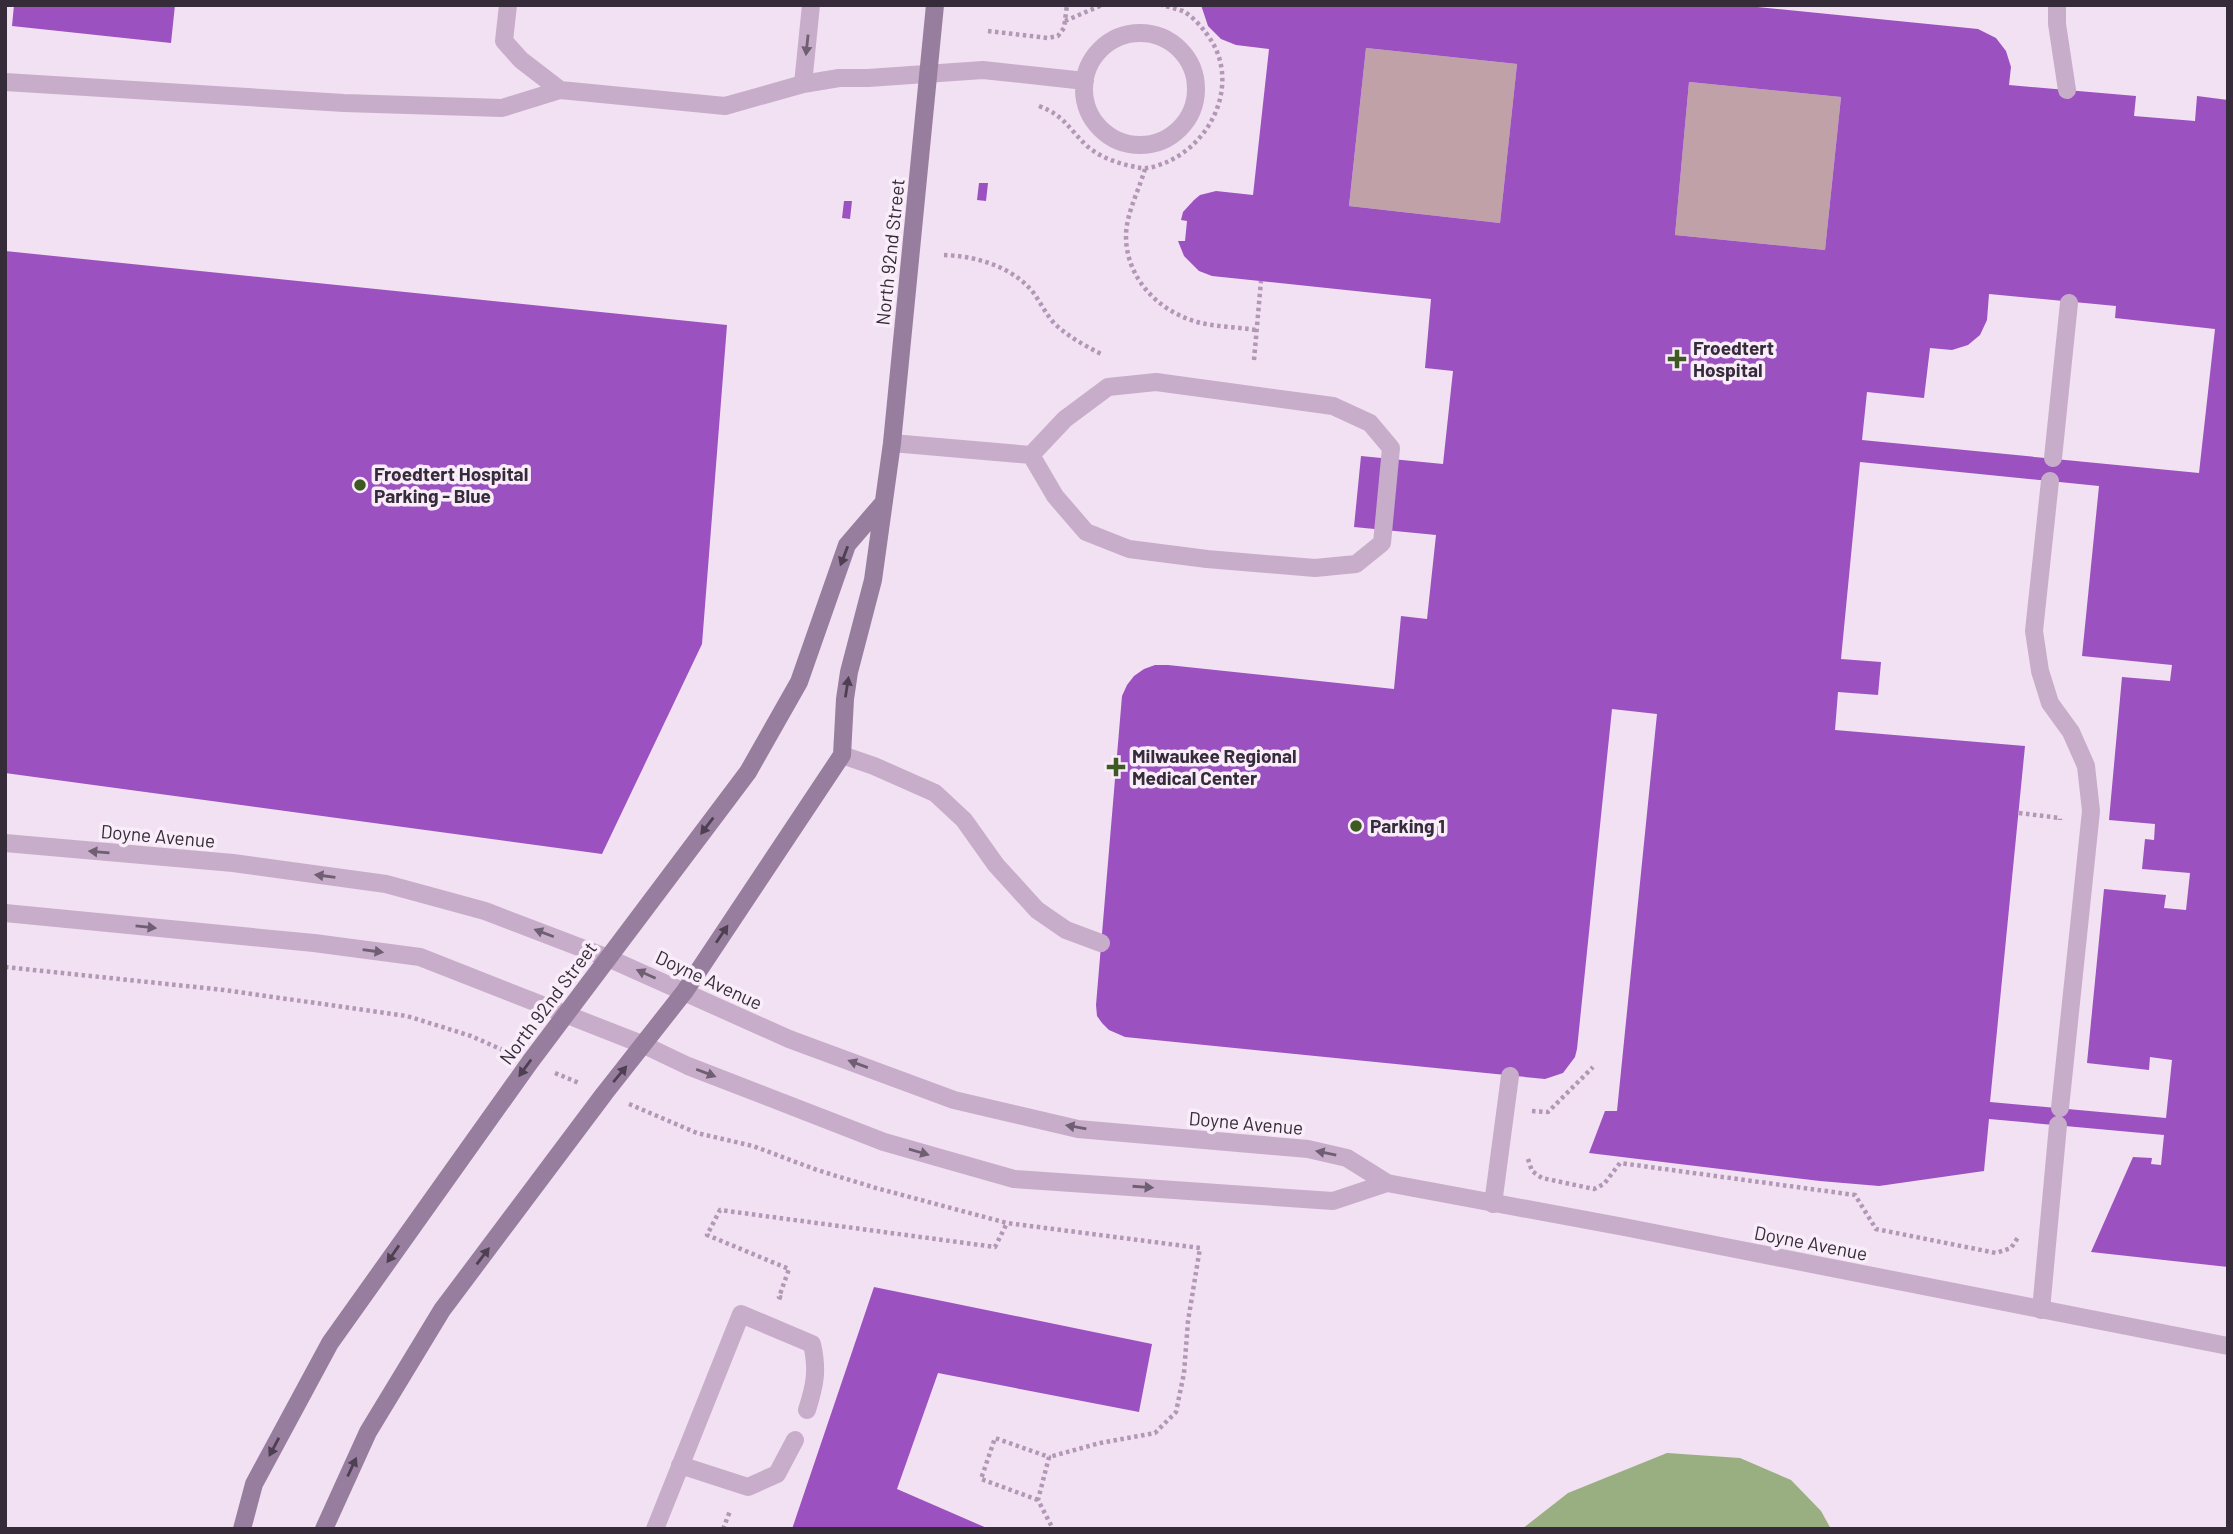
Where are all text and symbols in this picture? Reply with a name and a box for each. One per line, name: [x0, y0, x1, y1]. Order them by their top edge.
one-way arrow: [801, 34, 812, 56]
street label: North 92nd Street: [870, 177, 909, 327]
place label: Froedtert Hospital: [1693, 336, 1774, 381]
marker: Froedtert Hospital: [1667, 349, 1687, 369]
place label: Froedtert Hospital Parking - Blue: [374, 462, 528, 507]
marker: Froedtert Hospital Parking - Blue: [352, 477, 368, 493]
one-way arrow: [838, 545, 849, 566]
one-way arrow: [842, 676, 853, 698]
place label: Milwaukee Regional Medical Center: [1132, 744, 1297, 789]
marker: Milwaukee Regional Medical Center: [1106, 757, 1126, 777]
place label: Parking 1: [1370, 814, 1445, 837]
one-way arrow: [700, 817, 714, 835]
marker: Parking 1: [1348, 818, 1364, 834]
street label: Doyne Avenue: [100, 819, 216, 852]
one-way arrow: [88, 846, 110, 857]
one-way arrow: [314, 870, 336, 881]
one-way arrow: [136, 921, 158, 932]
one-way arrow: [716, 924, 729, 944]
one-way arrow: [534, 928, 555, 939]
street label: North 92nd Street: [494, 937, 601, 1069]
one-way arrow: [362, 945, 384, 956]
street label: Doyne Avenue: [652, 945, 766, 1014]
one-way arrow: [636, 968, 657, 979]
one-way arrow: [517, 1059, 532, 1077]
one-way arrow: [847, 1059, 868, 1070]
one-way arrow: [612, 1065, 628, 1083]
one-way arrow: [696, 1068, 717, 1079]
street label: Doyne Avenue: [1188, 1106, 1304, 1139]
one-way arrow: [1065, 1122, 1087, 1133]
one-way arrow: [909, 1147, 930, 1157]
one-way arrow: [1315, 1147, 1337, 1158]
one-way arrow: [1132, 1182, 1154, 1193]
street label: Doyne Avenue: [1753, 1220, 1870, 1265]
one-way arrow: [386, 1245, 400, 1263]
one-way arrow: [476, 1246, 490, 1265]
one-way arrow: [268, 1438, 280, 1457]
one-way arrow: [346, 1457, 358, 1477]

